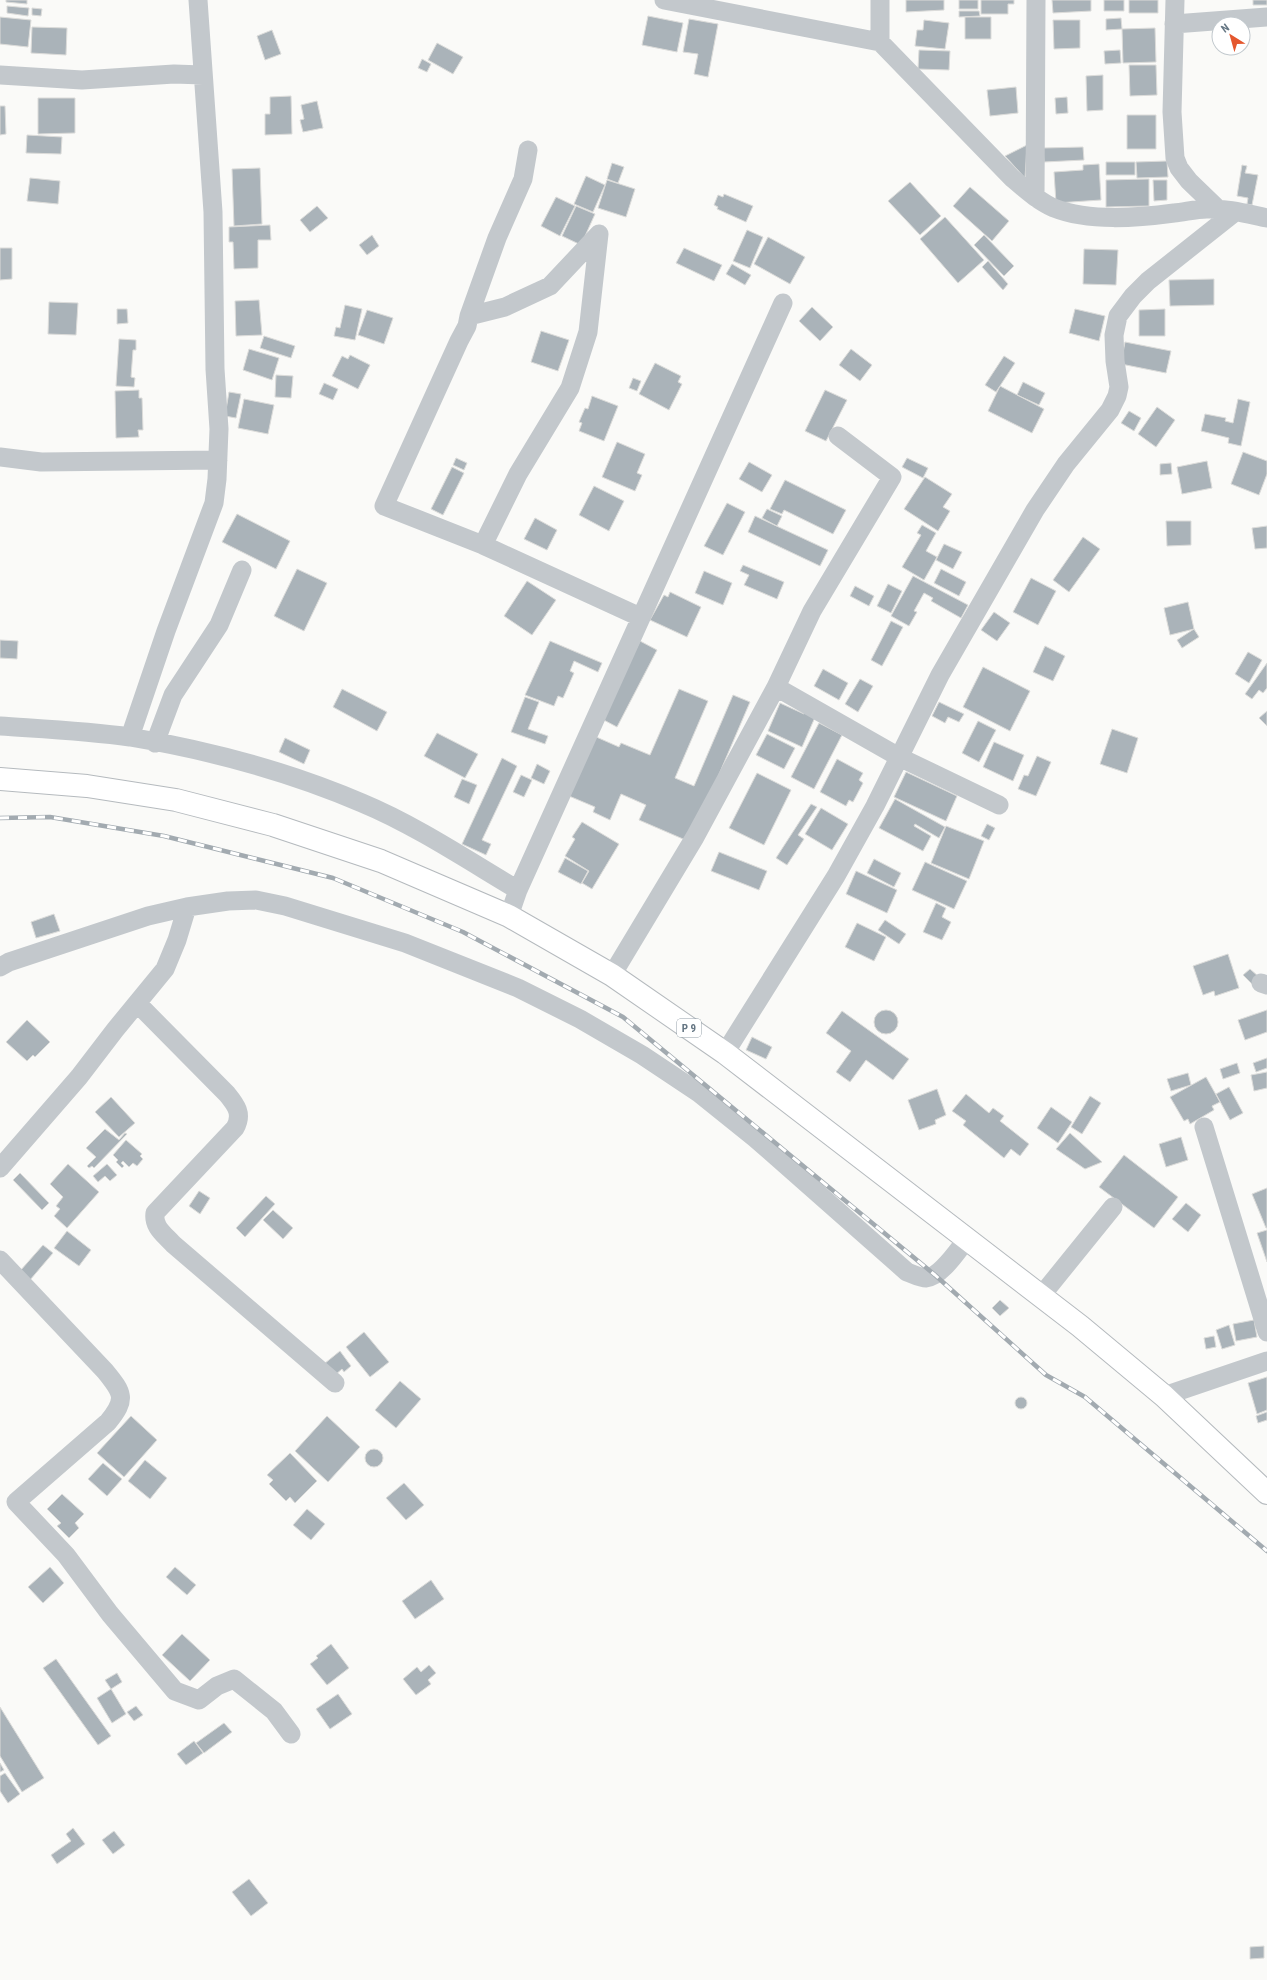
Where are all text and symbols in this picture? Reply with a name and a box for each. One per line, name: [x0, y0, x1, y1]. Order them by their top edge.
north arrow: [1211, 16, 1251, 56]
text: N: [1219, 21, 1232, 36]
road number: P 9: [677, 1019, 701, 1037]

